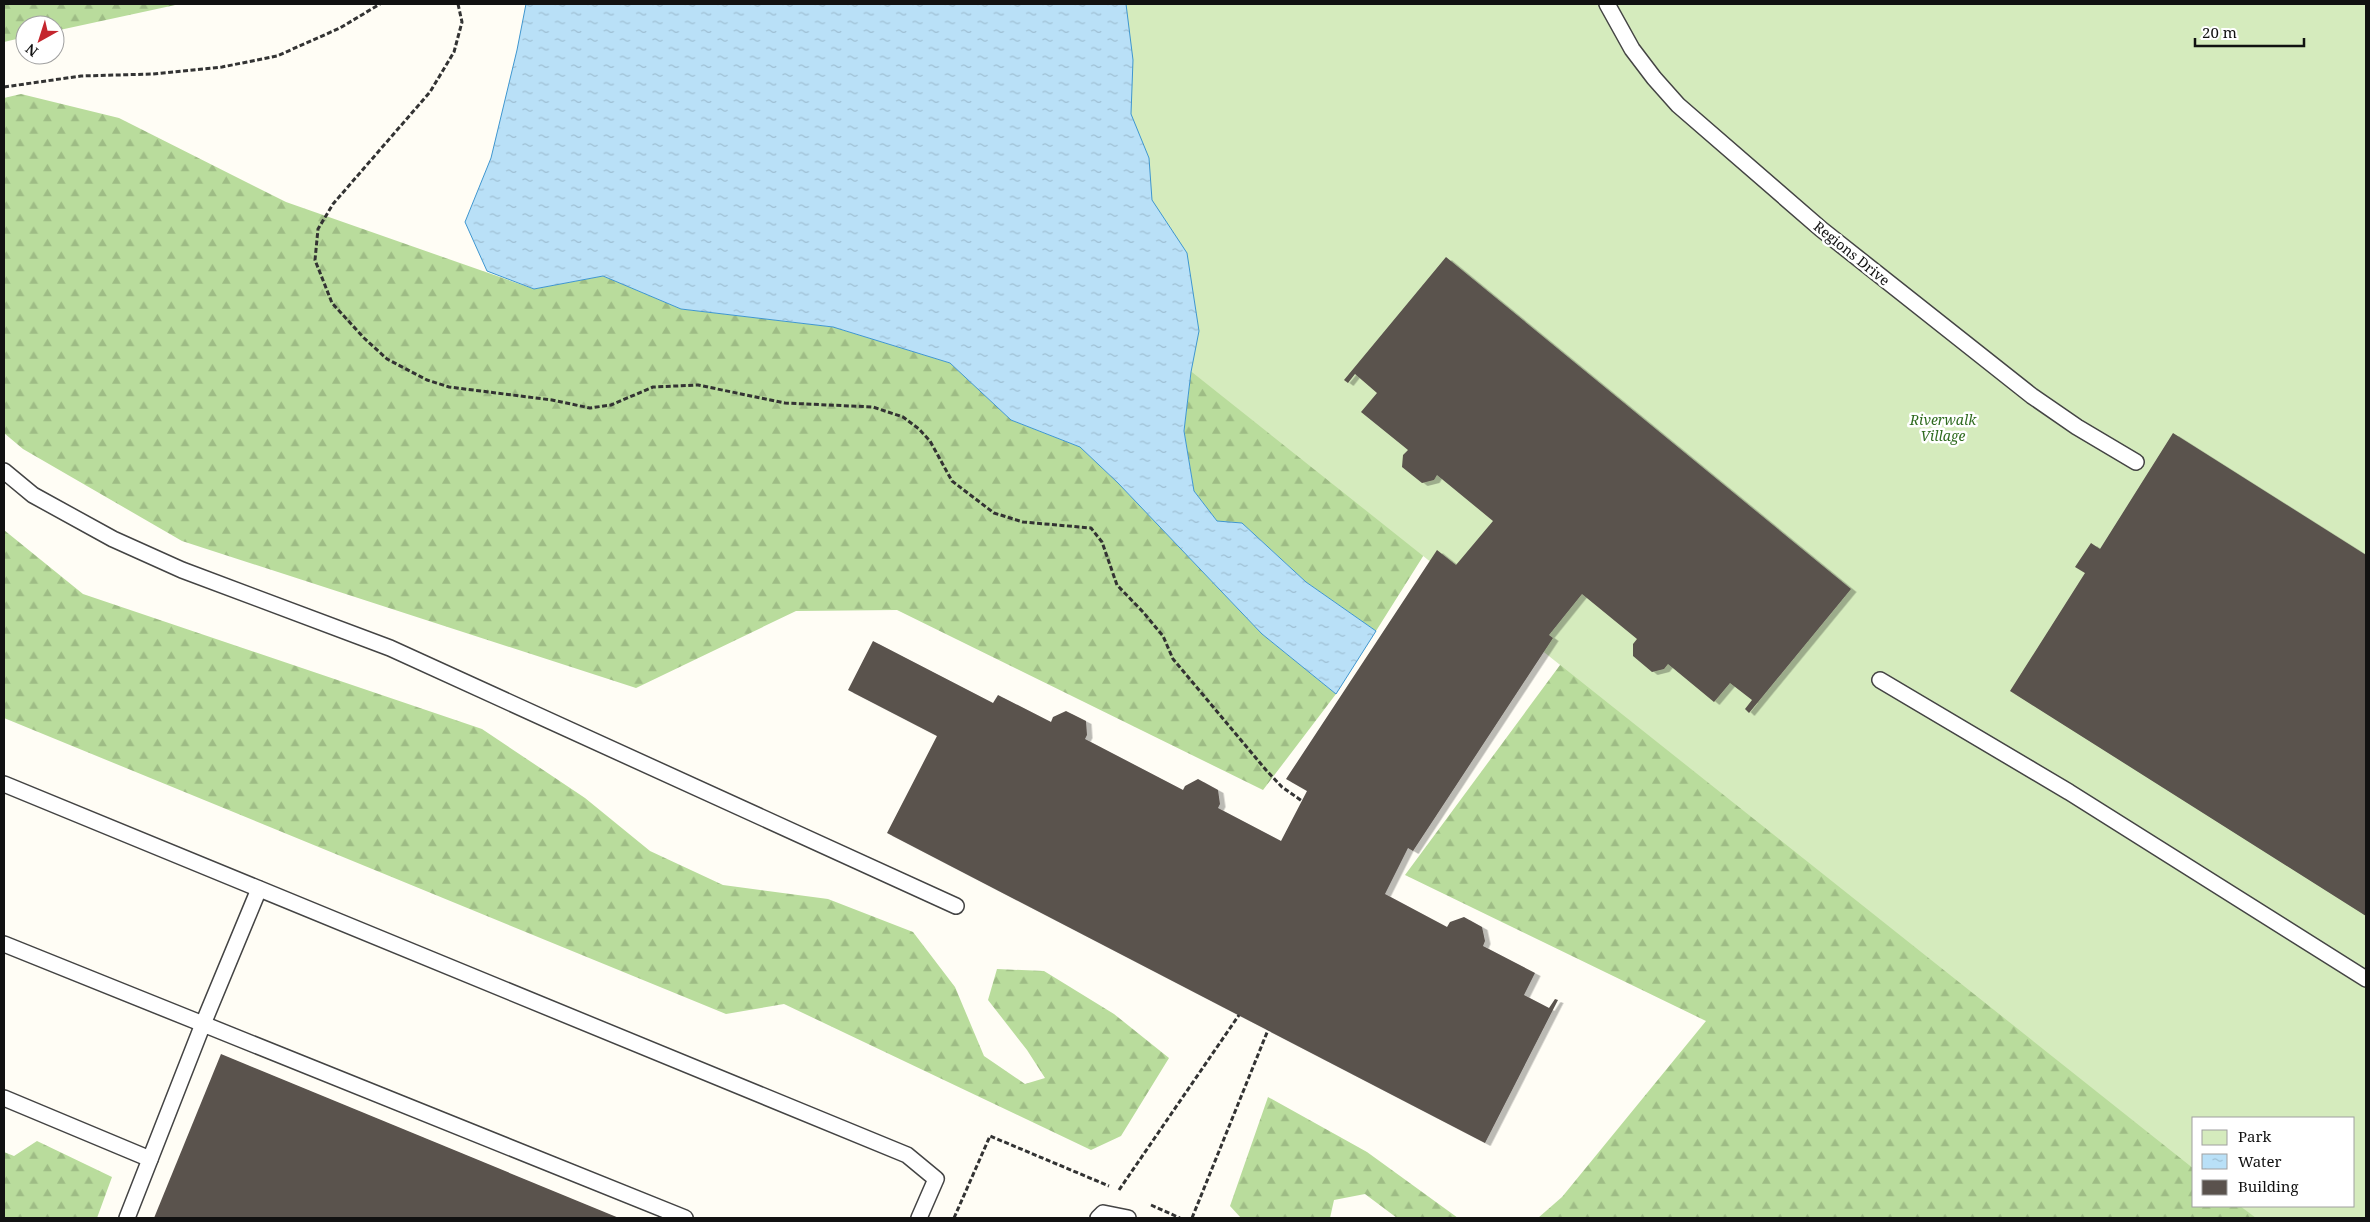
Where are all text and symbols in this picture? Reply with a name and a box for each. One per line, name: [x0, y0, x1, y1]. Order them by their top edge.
north arrow: [15, 15, 65, 65]
scale bar: [2195, 15, 2304, 47]
text: 20 m: [2202, 22, 2237, 42]
text: N: [21, 40, 42, 61]
street label: Regions Drive: [1810, 216, 1894, 290]
park label: Riverwalk Village: [1909, 410, 1977, 445]
legend: [2192, 1117, 2355, 1207]
text: Park: [2238, 1126, 2272, 1146]
text: Water: [2238, 1151, 2281, 1171]
text: Building: [2238, 1176, 2299, 1196]

